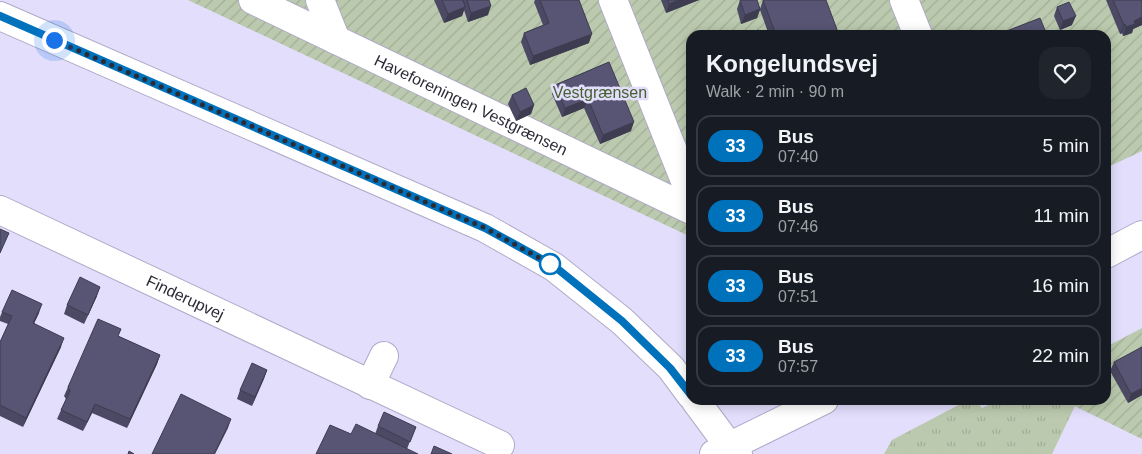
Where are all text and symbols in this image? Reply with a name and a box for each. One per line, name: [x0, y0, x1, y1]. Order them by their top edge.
your location: [42, 28, 67, 53]
button: heart: [1039, 47, 1091, 99]
text: Kongelundsvej: [706, 50, 878, 77]
street label: Haveforeningen Vestgrænsen: [372, 52, 570, 159]
text: Walk · 2 min · 90 m: [706, 83, 844, 100]
park label: Vestgrænsen: [553, 84, 647, 101]
text: Bus: [778, 126, 814, 147]
text: 5 min: [1043, 135, 1089, 156]
text: 33: [725, 136, 746, 156]
text: 07:40: [778, 148, 818, 165]
text: Bus: [778, 196, 814, 217]
text: 11 min: [1033, 205, 1089, 226]
text: 33: [725, 206, 746, 226]
text: 07:46: [778, 218, 818, 235]
unlabelled marker: [539, 253, 561, 275]
text: Bus: [778, 266, 814, 287]
street label: Finderupvej: [144, 272, 227, 323]
text: 16 min: [1032, 275, 1089, 296]
text: 33: [725, 276, 746, 296]
text: 07:51: [778, 288, 818, 305]
text: Bus: [778, 336, 814, 357]
text: 22 min: [1032, 345, 1089, 366]
text: 33: [725, 346, 746, 366]
text: 07:57: [778, 358, 818, 375]

